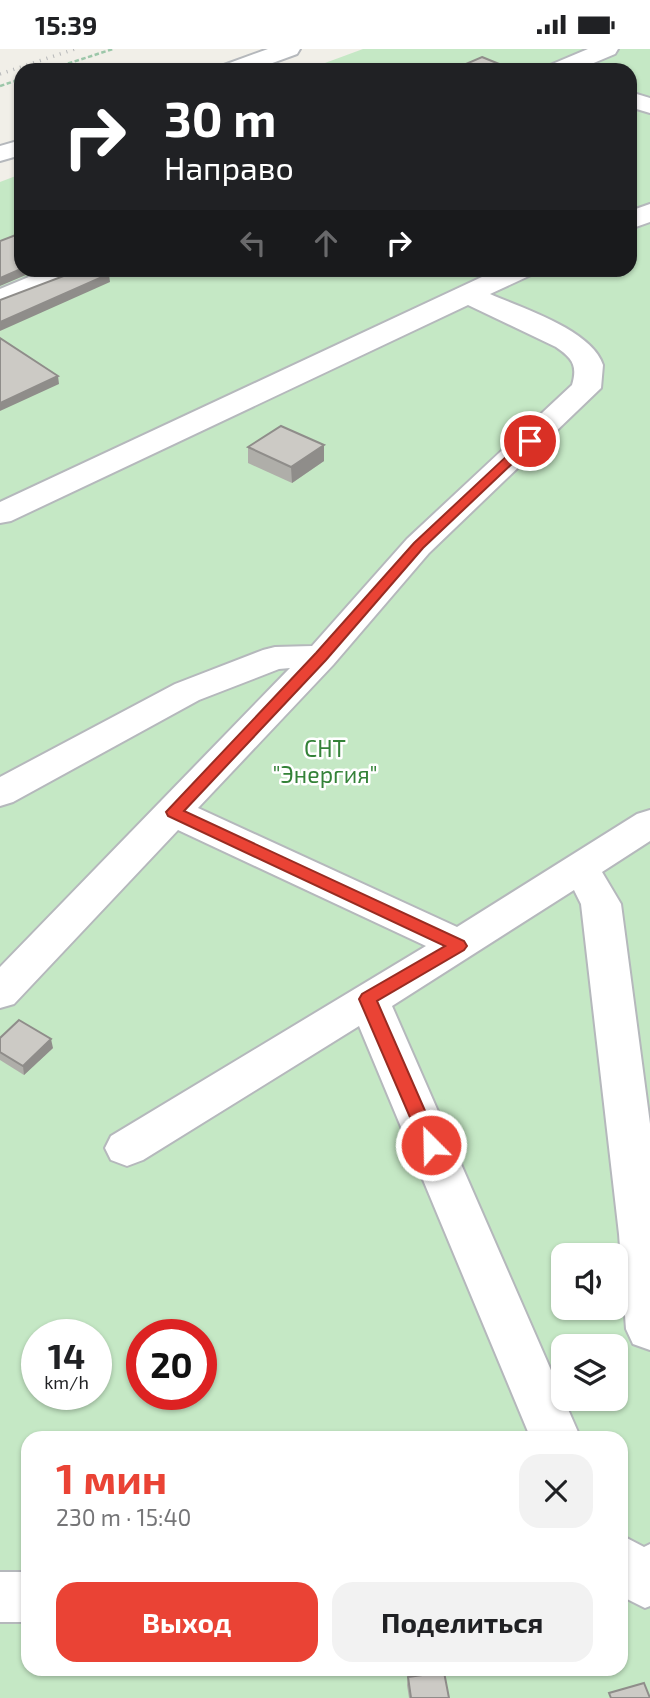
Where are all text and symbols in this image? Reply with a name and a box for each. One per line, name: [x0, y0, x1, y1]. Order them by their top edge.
text: 15:39: [35, 9, 97, 40]
text: 30 m: [164, 88, 276, 147]
icon: right: [49, 91, 140, 182]
text: Направо: [164, 148, 294, 186]
icon: left: [234, 224, 272, 262]
icon: ahead: [307, 224, 345, 262]
icon: right: [380, 224, 418, 262]
pin: [500, 411, 560, 471]
icon: arrive: [511, 422, 549, 460]
park label: СНТ "Энергия": [272, 734, 378, 788]
position arrow: [394, 1108, 468, 1182]
map controls: [551, 1243, 628, 1411]
button: sound: [551, 1243, 628, 1320]
speed limit sign: 20: [126, 1319, 217, 1410]
text: 14: [48, 1334, 85, 1376]
button: layers: [551, 1334, 628, 1411]
text: km/h: [44, 1371, 89, 1393]
text: 1 мин: [56, 1452, 167, 1502]
button: close: [519, 1454, 593, 1528]
text: 230 m · 15:40: [56, 1503, 191, 1531]
button: Выход: [56, 1582, 318, 1662]
button: Поделиться: [332, 1582, 593, 1662]

